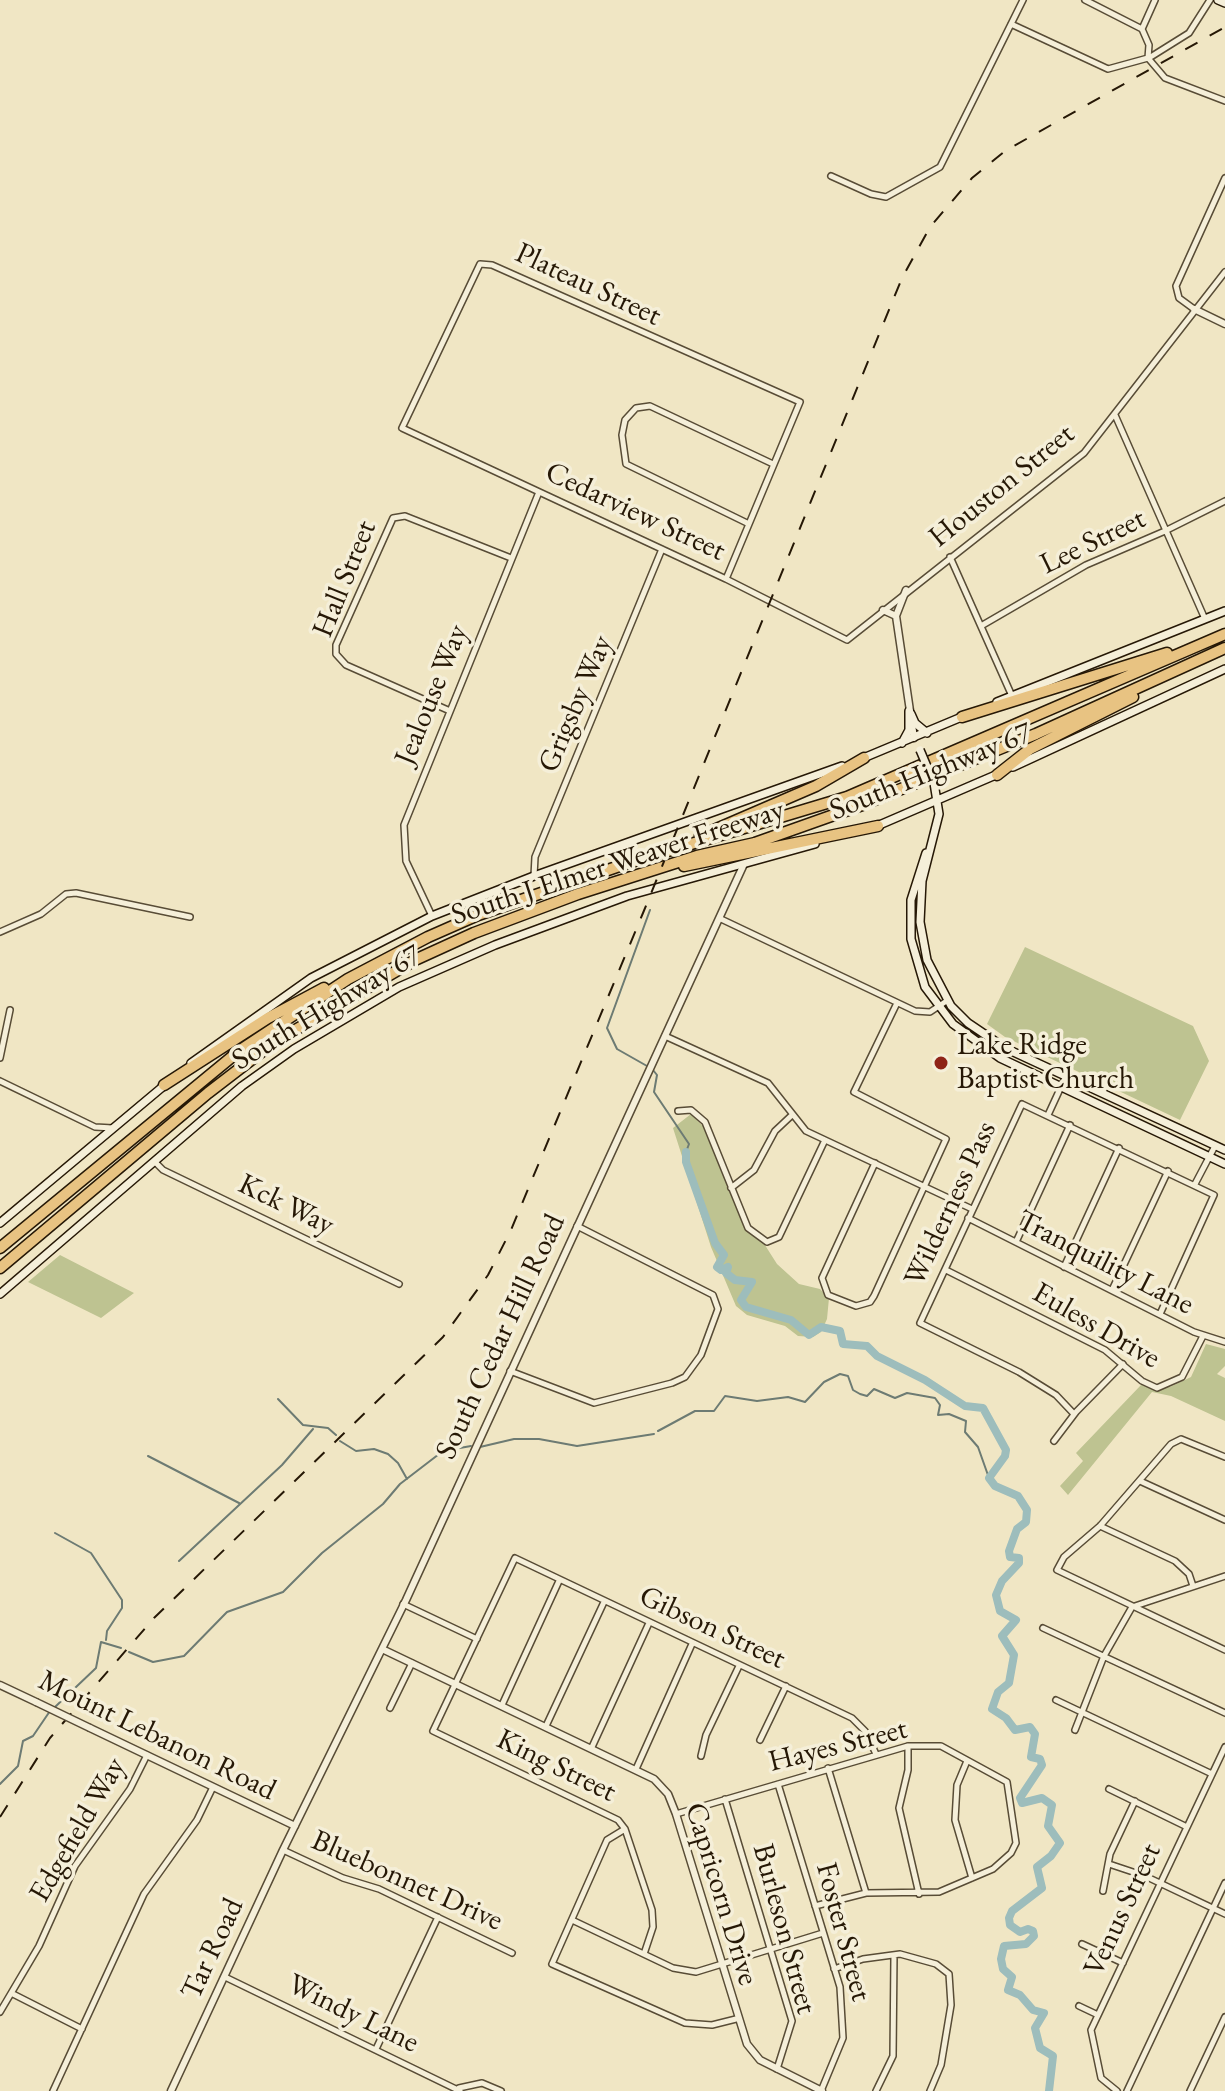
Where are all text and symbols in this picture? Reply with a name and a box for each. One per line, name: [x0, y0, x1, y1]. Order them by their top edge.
street label: Plateau Street: [509, 236, 667, 334]
street label: Houston Street: [922, 416, 1082, 556]
street label: Cedarview Street: [539, 455, 731, 569]
street label: Lee Street: [1035, 501, 1151, 583]
street label: Hall Street: [305, 515, 385, 643]
street label: Jealouse Way: [388, 619, 476, 771]
street label: Grigsby Way: [531, 630, 621, 778]
street label: South Highway 67: [825, 715, 1037, 829]
street label: South J Elmer Weaver Freeway: [447, 792, 789, 934]
street label: South Highway 67: [226, 937, 428, 1079]
place label: Lake Ridge Baptist Church: [957, 1028, 1134, 1098]
marker: Lake Ridge Baptist Church: [932, 1054, 950, 1072]
street label: Wilderness Pass: [897, 1116, 1005, 1292]
street label: Kck Way: [232, 1166, 340, 1244]
street label: Tranquility Lane: [1010, 1203, 1200, 1323]
street label: South Cedar Hill Road: [428, 1209, 574, 1465]
street label: Euless Drive: [1026, 1275, 1166, 1377]
street label: Gibson Street: [633, 1579, 791, 1677]
street label: Mount Lebanon Road: [32, 1663, 282, 1809]
street label: Hayes Street: [765, 1711, 911, 1781]
street label: King Street: [490, 1722, 622, 1810]
street label: Edgefield Way: [22, 1751, 134, 1909]
street label: Capricorn Drive: [676, 1799, 766, 1989]
street label: Bluebonnet Drive: [306, 1823, 508, 1939]
street label: Venus Street: [1077, 1838, 1169, 1982]
street label: Burleson Street: [744, 1840, 824, 2018]
street label: Foster Street: [807, 1859, 879, 2005]
street label: Tar Road: [174, 1893, 252, 2005]
street label: Windy Lane: [282, 1967, 424, 2061]

